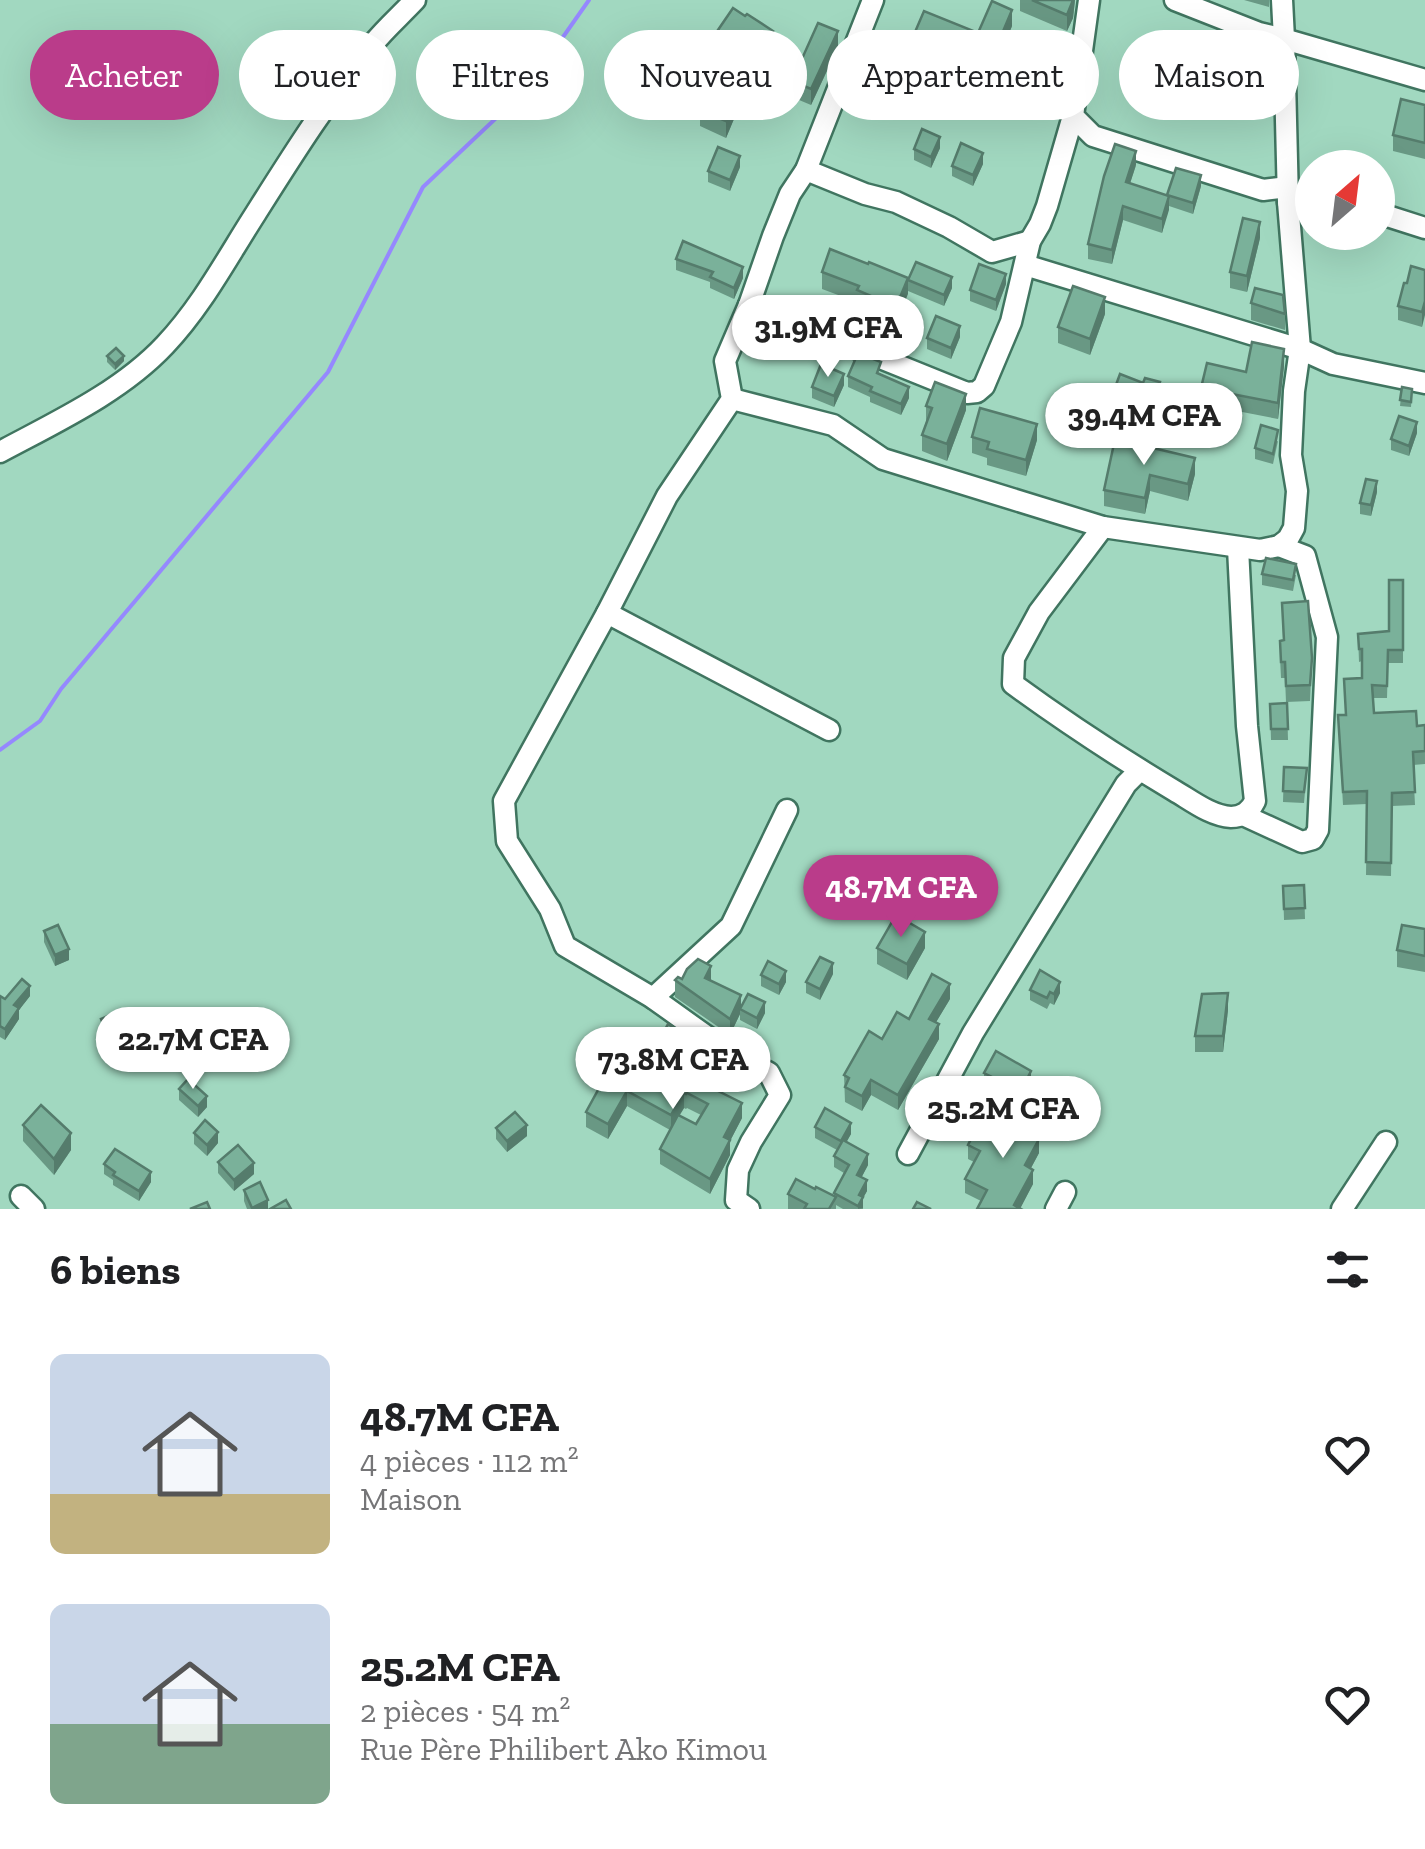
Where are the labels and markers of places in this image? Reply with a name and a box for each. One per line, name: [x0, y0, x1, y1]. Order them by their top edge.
pin: 31.9M CFA: [714, 295, 942, 380]
pin: 39.4M CFA: [1030, 383, 1258, 468]
pin: 48.7M CFA: [787, 855, 1015, 940]
pin: 22.7M CFA: [79, 1007, 307, 1092]
pin: 73.8M CFA: [559, 1027, 787, 1112]
pin: 25.2M CFA: [889, 1076, 1117, 1161]

